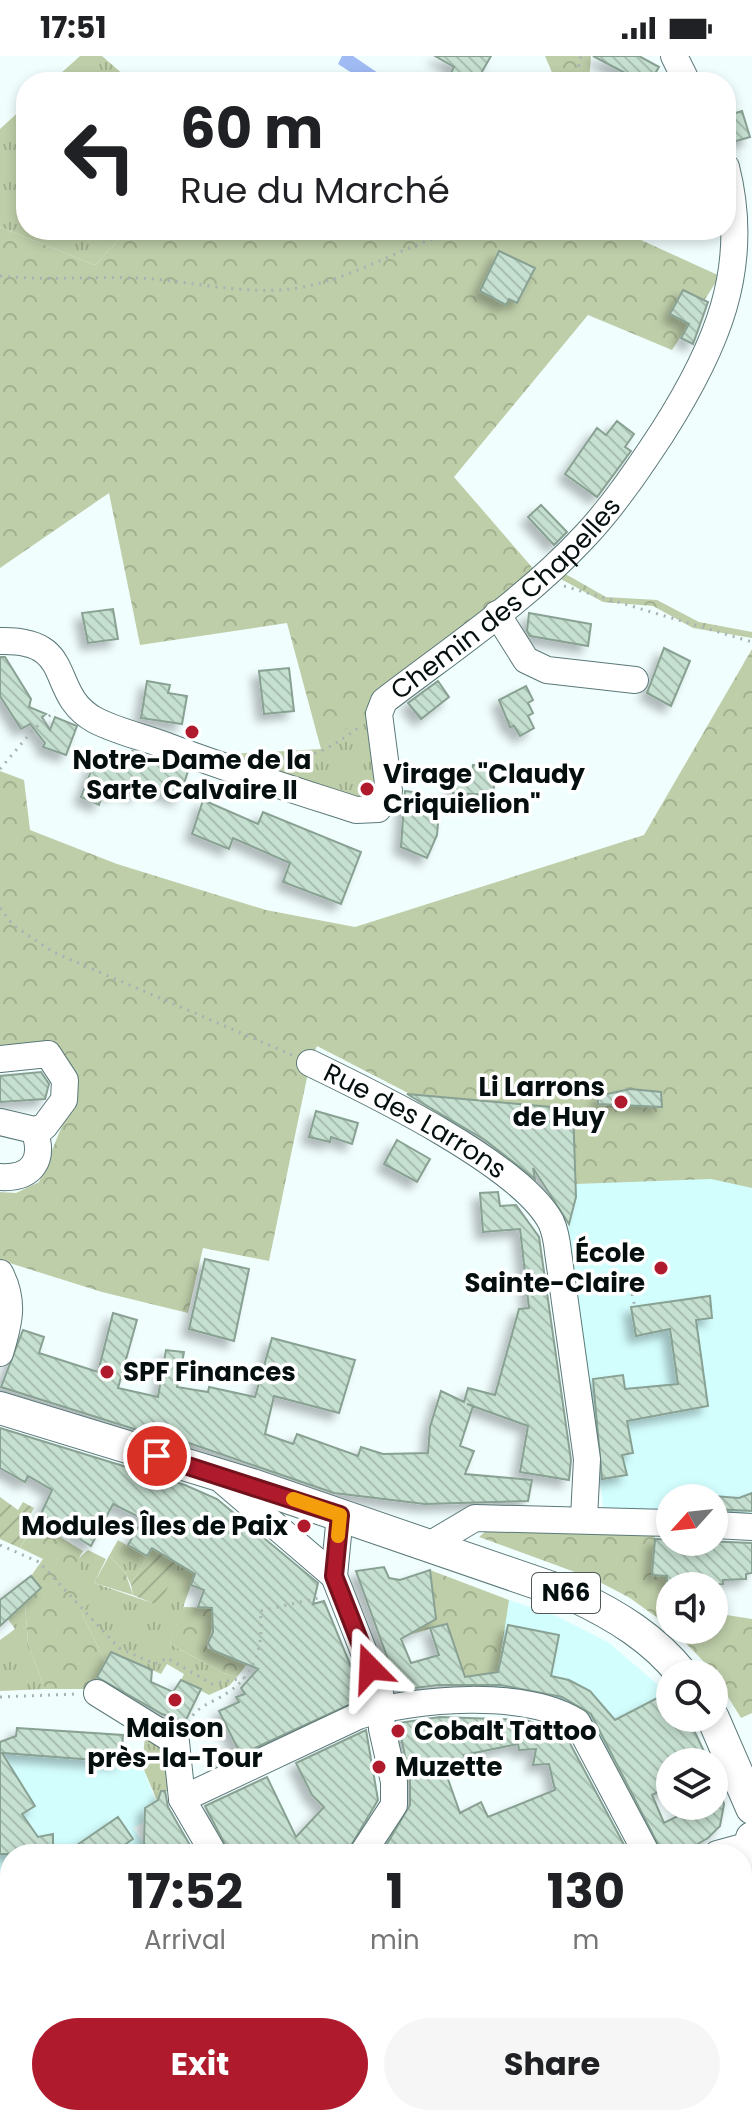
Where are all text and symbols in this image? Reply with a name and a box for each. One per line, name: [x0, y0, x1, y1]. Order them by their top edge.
text: 17:51: [40, 6, 107, 49]
text: 60 m: [180, 89, 323, 168]
icon: left: [48, 104, 152, 208]
text: Rue du Marché: [180, 165, 450, 216]
street label: Chemin des Chapelles: [383, 490, 629, 708]
marker: Notre-Dame de la Sarte Calvaire II: [183, 723, 201, 741]
place label: Notre-Dame de la Sarte Calvaire II: [72, 742, 312, 808]
place label: Virage "Claudy Criquielion": [383, 756, 586, 822]
marker: Virage "Claudy Criquielion": [358, 780, 376, 798]
street label: Rue des Larrons: [318, 1054, 514, 1187]
place label: Li Larrons de Huy: [479, 1069, 606, 1135]
marker: Li Larrons de Huy: [612, 1093, 630, 1111]
place label: École Sainte-Claire: [465, 1235, 645, 1301]
marker: École Sainte-Claire: [652, 1259, 670, 1277]
place label: SPF Finances: [123, 1354, 296, 1390]
marker: SPF Finances: [98, 1363, 116, 1381]
pin: [123, 1422, 191, 1490]
icon: arrive: [135, 1434, 179, 1478]
north arrow: [656, 1484, 728, 1556]
map controls: [656, 1484, 728, 1820]
place label: Modules Îles de Paix: [21, 1508, 289, 1544]
marker: Modules Îles de Paix: [295, 1517, 313, 1535]
button: sound: [656, 1572, 728, 1644]
road number: N66: [532, 1573, 600, 1613]
position arrow: [328, 1626, 412, 1710]
button: search: [656, 1660, 728, 1732]
marker: Maison près-la-Tour: [166, 1691, 184, 1709]
place label: Maison près-la-Tour: [87, 1710, 263, 1776]
place label: Cobalt Tattoo: [414, 1713, 597, 1749]
marker: Cobalt Tattoo: [389, 1722, 407, 1740]
button: layers: [656, 1748, 728, 1820]
place label: Muzette: [395, 1749, 502, 1785]
marker: Muzette: [370, 1758, 388, 1776]
text: 17:52: [127, 1858, 243, 1925]
text: 1: [386, 1858, 404, 1925]
text: 130: [547, 1858, 625, 1925]
text: Arrival: [144, 1922, 226, 1958]
text: min: [370, 1922, 420, 1958]
text: m: [572, 1922, 599, 1958]
button: Exit: [32, 2018, 368, 2110]
button: Share: [384, 2018, 720, 2110]

